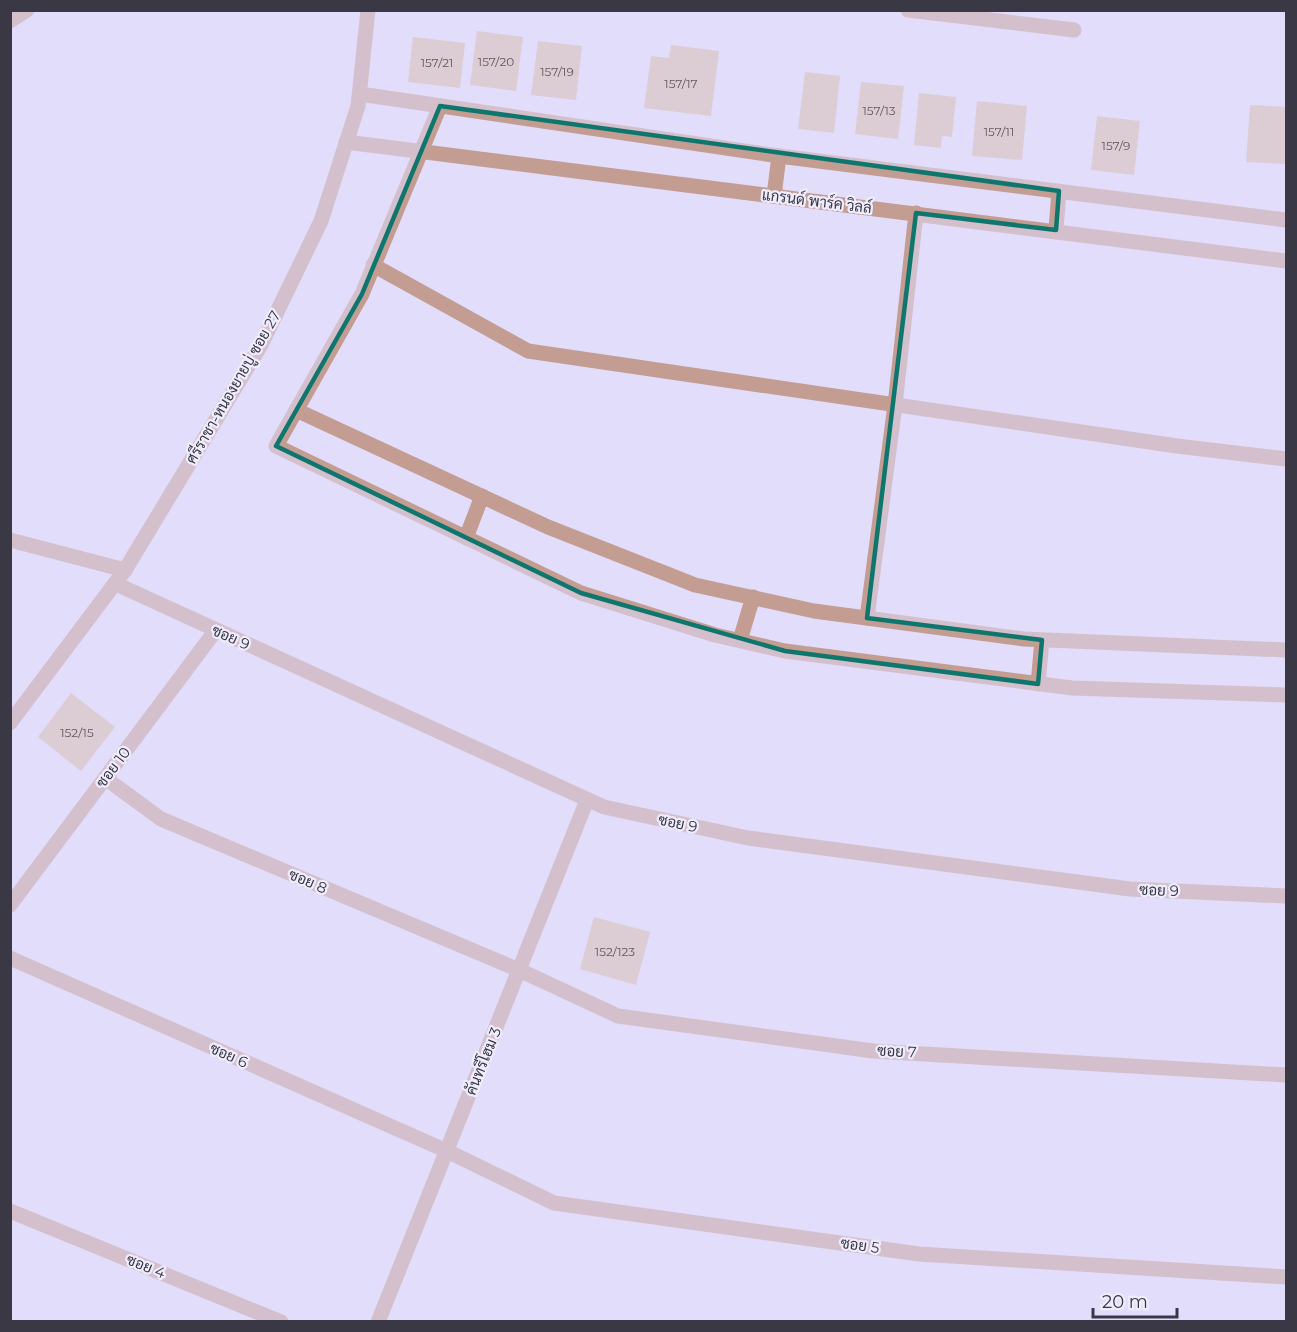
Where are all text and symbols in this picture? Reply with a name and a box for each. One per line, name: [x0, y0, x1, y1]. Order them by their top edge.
house number: 157/20: [478, 54, 514, 69]
house number: 157/21: [421, 55, 453, 70]
house number: 157/19: [540, 64, 574, 79]
house number: 157/17: [664, 76, 698, 91]
house number: 157/13: [863, 103, 896, 118]
house number: 157/11: [984, 124, 1014, 139]
house number: 157/9: [1102, 138, 1130, 153]
street label: แกรนด์ พาร์ค วิลล์: [761, 185, 873, 217]
street label: ศรีราชา-หนองยายบู่ ซอย 27: [181, 307, 286, 467]
street label: ซอย 9: [209, 620, 253, 654]
house number: 152/15: [60, 725, 94, 740]
street label: ซอย 10: [92, 743, 134, 791]
street label: ซอย 9: [657, 810, 699, 836]
street label: ซอย 8: [286, 864, 330, 898]
street label: ซอย 9: [1139, 880, 1179, 900]
house number: 152/123: [595, 944, 635, 959]
street label: คันทรีโฮม 3: [461, 1024, 505, 1098]
street label: ซอย 6: [207, 1038, 251, 1072]
street label: ซอย 7: [877, 1040, 917, 1062]
street label: ซอย 5: [839, 1233, 881, 1257]
street label: ซอย 4: [124, 1250, 168, 1282]
scale bar: [1093, 1281, 1177, 1319]
text: 20 m: [1102, 1291, 1148, 1313]

